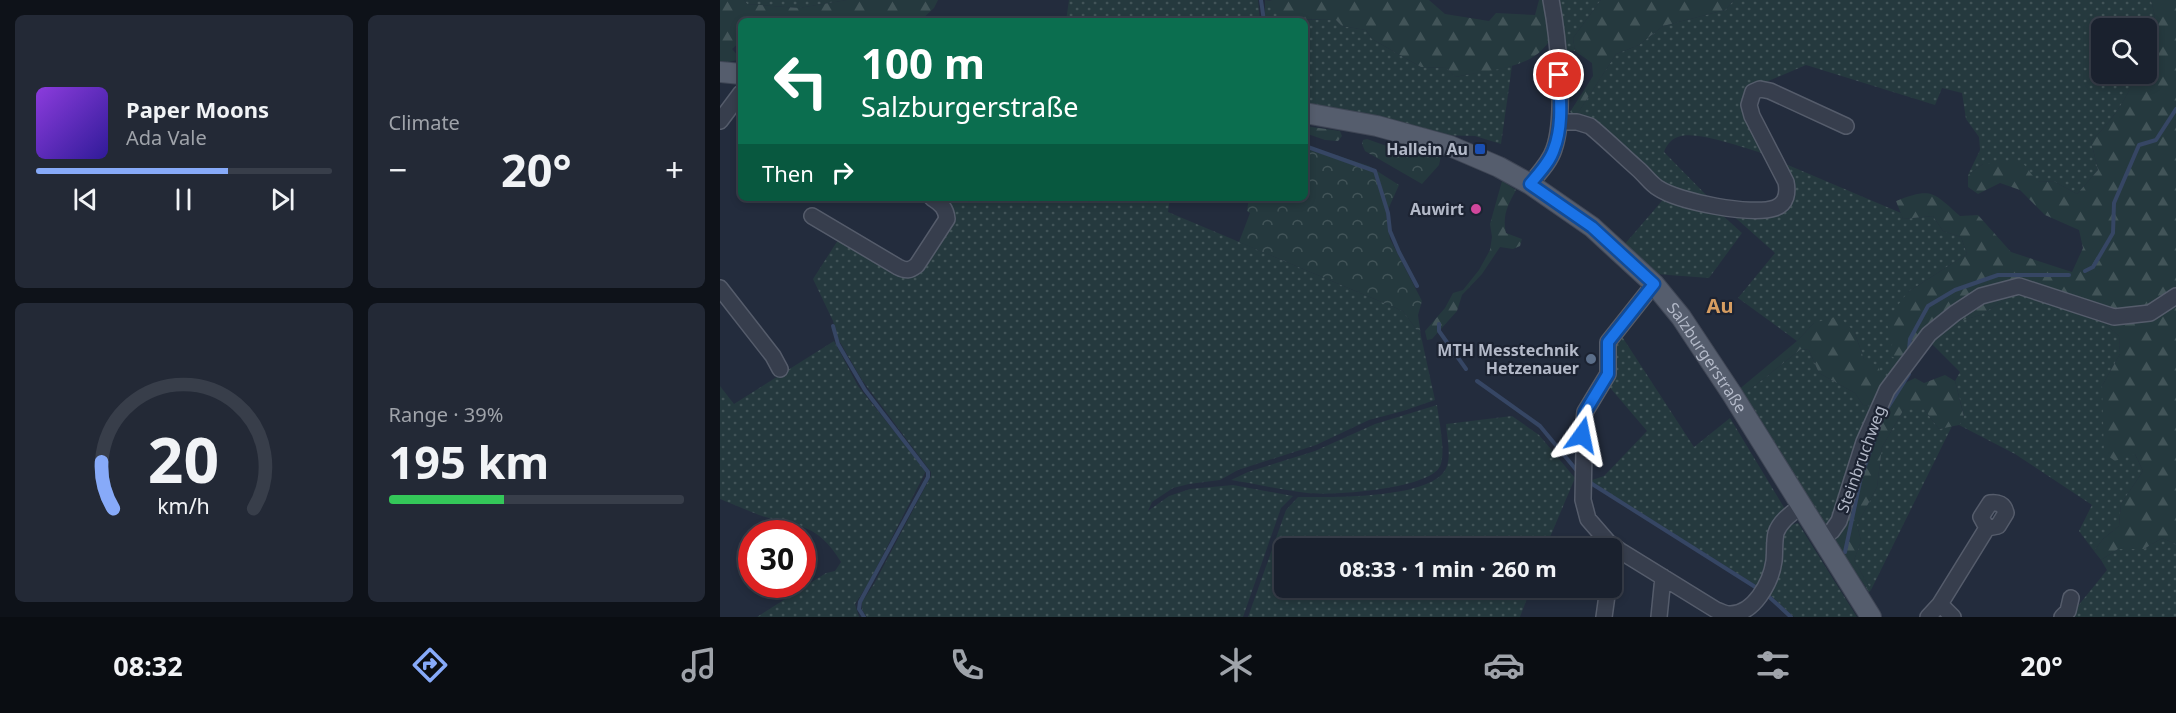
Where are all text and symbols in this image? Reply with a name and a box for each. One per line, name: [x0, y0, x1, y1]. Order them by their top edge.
map controls: [2091, 18, 2157, 84]
button: search: [2091, 18, 2157, 84]
text: 100 m: [861, 34, 985, 91]
icon: left: [762, 42, 840, 120]
pin: [1533, 49, 1584, 100]
icon: arrive: [1542, 58, 1575, 91]
text: Salzburgerstraße: [861, 88, 1079, 125]
text: Paper Moons: [126, 94, 269, 124]
text: Climate: [389, 109, 460, 136]
text: Ada Vale: [126, 124, 207, 151]
place label: Hallein Au: [1386, 138, 1468, 160]
text: 20°: [501, 139, 572, 200]
marker: Hallein Au: [1473, 142, 1487, 156]
text: −: [389, 147, 407, 192]
text: +: [665, 147, 684, 192]
icon: right: [826, 156, 859, 189]
text: Then: [762, 158, 814, 188]
icon: previous: [69, 183, 102, 216]
icon: pause: [167, 183, 200, 216]
icon: next: [266, 183, 299, 216]
place label: Auwirt: [1410, 198, 1464, 220]
marker: Auwirt: [1469, 202, 1483, 216]
district label: Au: [1707, 292, 1733, 319]
street label: Salzburgerstraße: [1662, 297, 1752, 417]
place label: MTH Messtechnik Hetzenauer: [1437, 339, 1579, 379]
marker: MTH Messtechnik Hetzenauer: [1584, 352, 1598, 366]
text: Range · 39%: [389, 401, 503, 428]
street label: Steinbruchweg: [1831, 402, 1891, 516]
position arrow: [1550, 403, 1614, 467]
text: 20: [148, 416, 219, 501]
text: 195 km: [389, 431, 549, 492]
text: km/h: [157, 492, 210, 521]
speed limit sign: 30: [738, 520, 816, 598]
text: 08:33 · 1 min · 260 m: [1339, 553, 1557, 583]
icon: directions: [409, 644, 451, 686]
icon: music: [678, 644, 720, 686]
icon: phone: [946, 644, 988, 686]
icon: climate: [1215, 644, 1257, 686]
icon: car: [1483, 644, 1525, 686]
icon: filters: [1752, 644, 1794, 686]
text: 08:32: [113, 647, 183, 684]
text: 20°: [2020, 647, 2063, 684]

